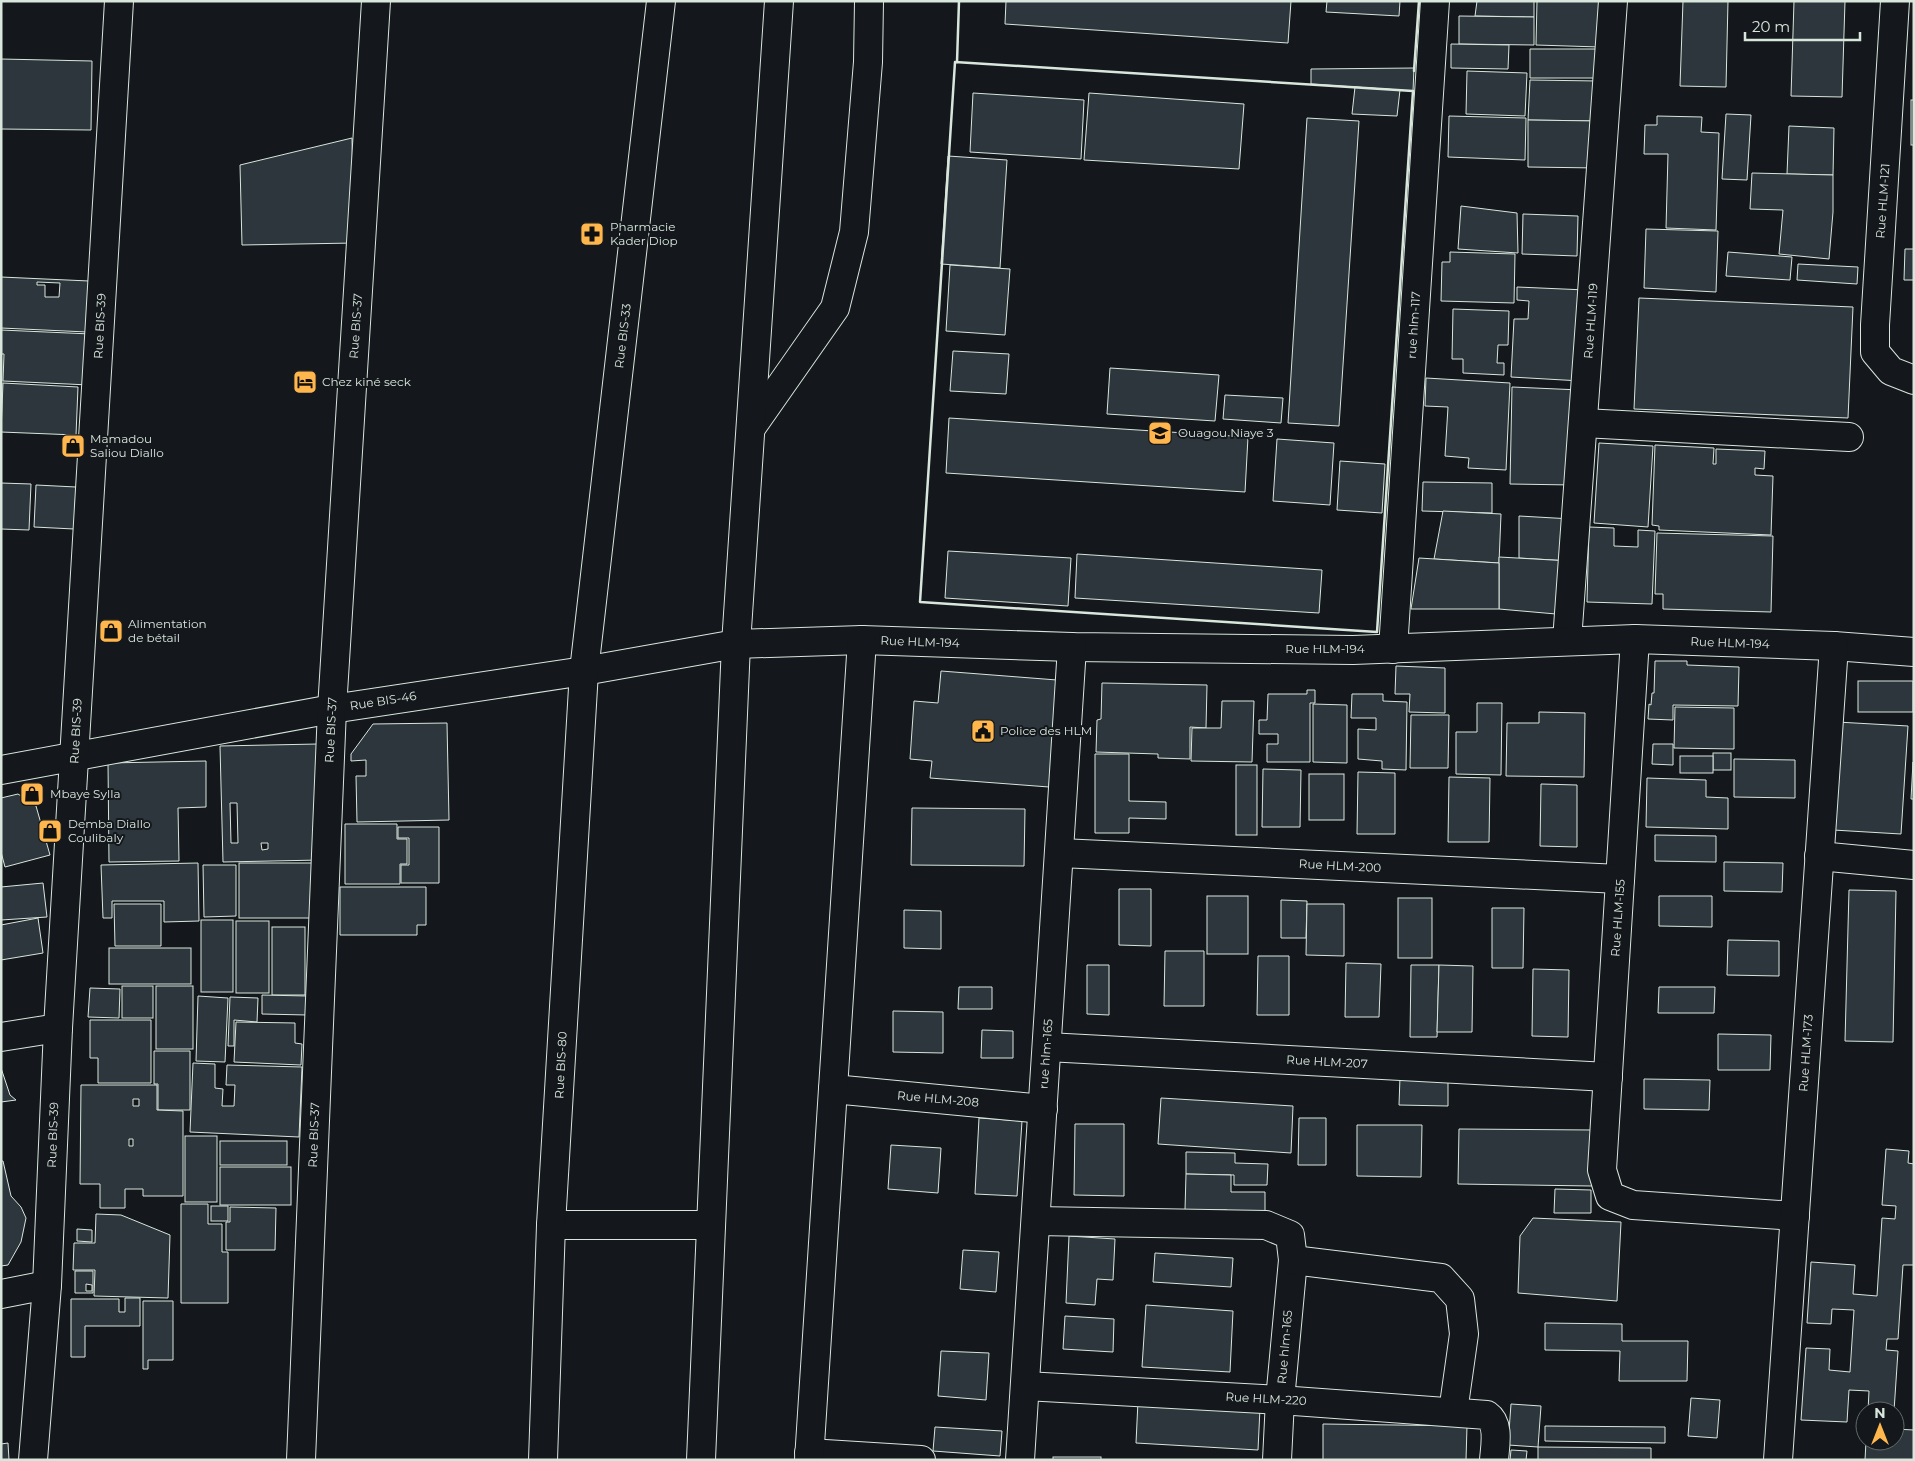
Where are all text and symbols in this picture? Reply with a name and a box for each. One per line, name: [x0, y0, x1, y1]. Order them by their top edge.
scale bar: [1745, 10, 1860, 42]
text: 20 m: [1752, 17, 1790, 36]
street label: Rue HLM-121: [1872, 163, 1893, 239]
place label: Pharmacie Kader Diop: [610, 219, 678, 248]
pharmacy icon: Pharmacie Kader Diop: [579, 221, 605, 247]
street label: Rue HLM-119: [1580, 283, 1601, 359]
street label: rue hlm-117: [1404, 291, 1423, 359]
street label: Rue BIS-39: [90, 293, 109, 359]
street label: Rue BIS-37: [346, 293, 365, 359]
street label: Rue BIS-33: [611, 302, 634, 369]
hotel icon: Chez kiné seck: [292, 369, 318, 395]
place label: Chez kiné seck: [322, 374, 412, 389]
school or university icon: Ouagou Niaye 3: [1147, 420, 1173, 446]
place label: Ouagou Niaye 3: [1178, 425, 1274, 440]
place label: Mamadou Saliou Diallo: [90, 431, 164, 460]
shop icon: Mamadou Saliou Diallo: [60, 433, 86, 459]
place label: Alimentation de bétail: [128, 616, 207, 645]
shop icon: Alimentation de bétail: [98, 618, 124, 644]
street label: Rue HLM-194: [880, 633, 960, 650]
street label: Rue HLM-194: [1690, 634, 1770, 651]
street label: Rue HLM-194: [1285, 641, 1365, 656]
street label: Rue BIS-46: [348, 688, 417, 713]
street label: Rue BIS-37: [321, 697, 340, 763]
street label: Rue BIS-39: [66, 698, 85, 764]
public building icon: Police des HLM: [970, 718, 996, 744]
place label: Police des HLM: [1000, 723, 1092, 738]
shop icon: Mbaye Sylla: [19, 781, 45, 807]
place label: Mbaye Sylla: [50, 786, 121, 801]
place label: Demba Diallo Coulibaly: [68, 816, 150, 845]
shop icon: Demba Diallo Coulibaly: [37, 818, 63, 844]
street label: Rue HLM-200: [1298, 856, 1382, 875]
street label: Rue HLM-155: [1607, 879, 1628, 957]
street label: Rue HLM-173: [1795, 1013, 1816, 1092]
street label: rue hlm-165: [1036, 1018, 1055, 1089]
street label: Rue BIS-80: [551, 1031, 570, 1099]
street label: Rue HLM-207: [1286, 1052, 1368, 1071]
street label: Rue HLM-208: [896, 1087, 980, 1110]
street label: Rue BIS-39: [44, 1102, 61, 1168]
street label: Rue BIS-37: [305, 1102, 322, 1168]
street label: Rue hlm-165: [1274, 1309, 1295, 1384]
street label: Rue HLM-220: [1225, 1389, 1307, 1408]
north arrow: [1855, 1401, 1905, 1451]
text: N: [1874, 1404, 1886, 1422]

